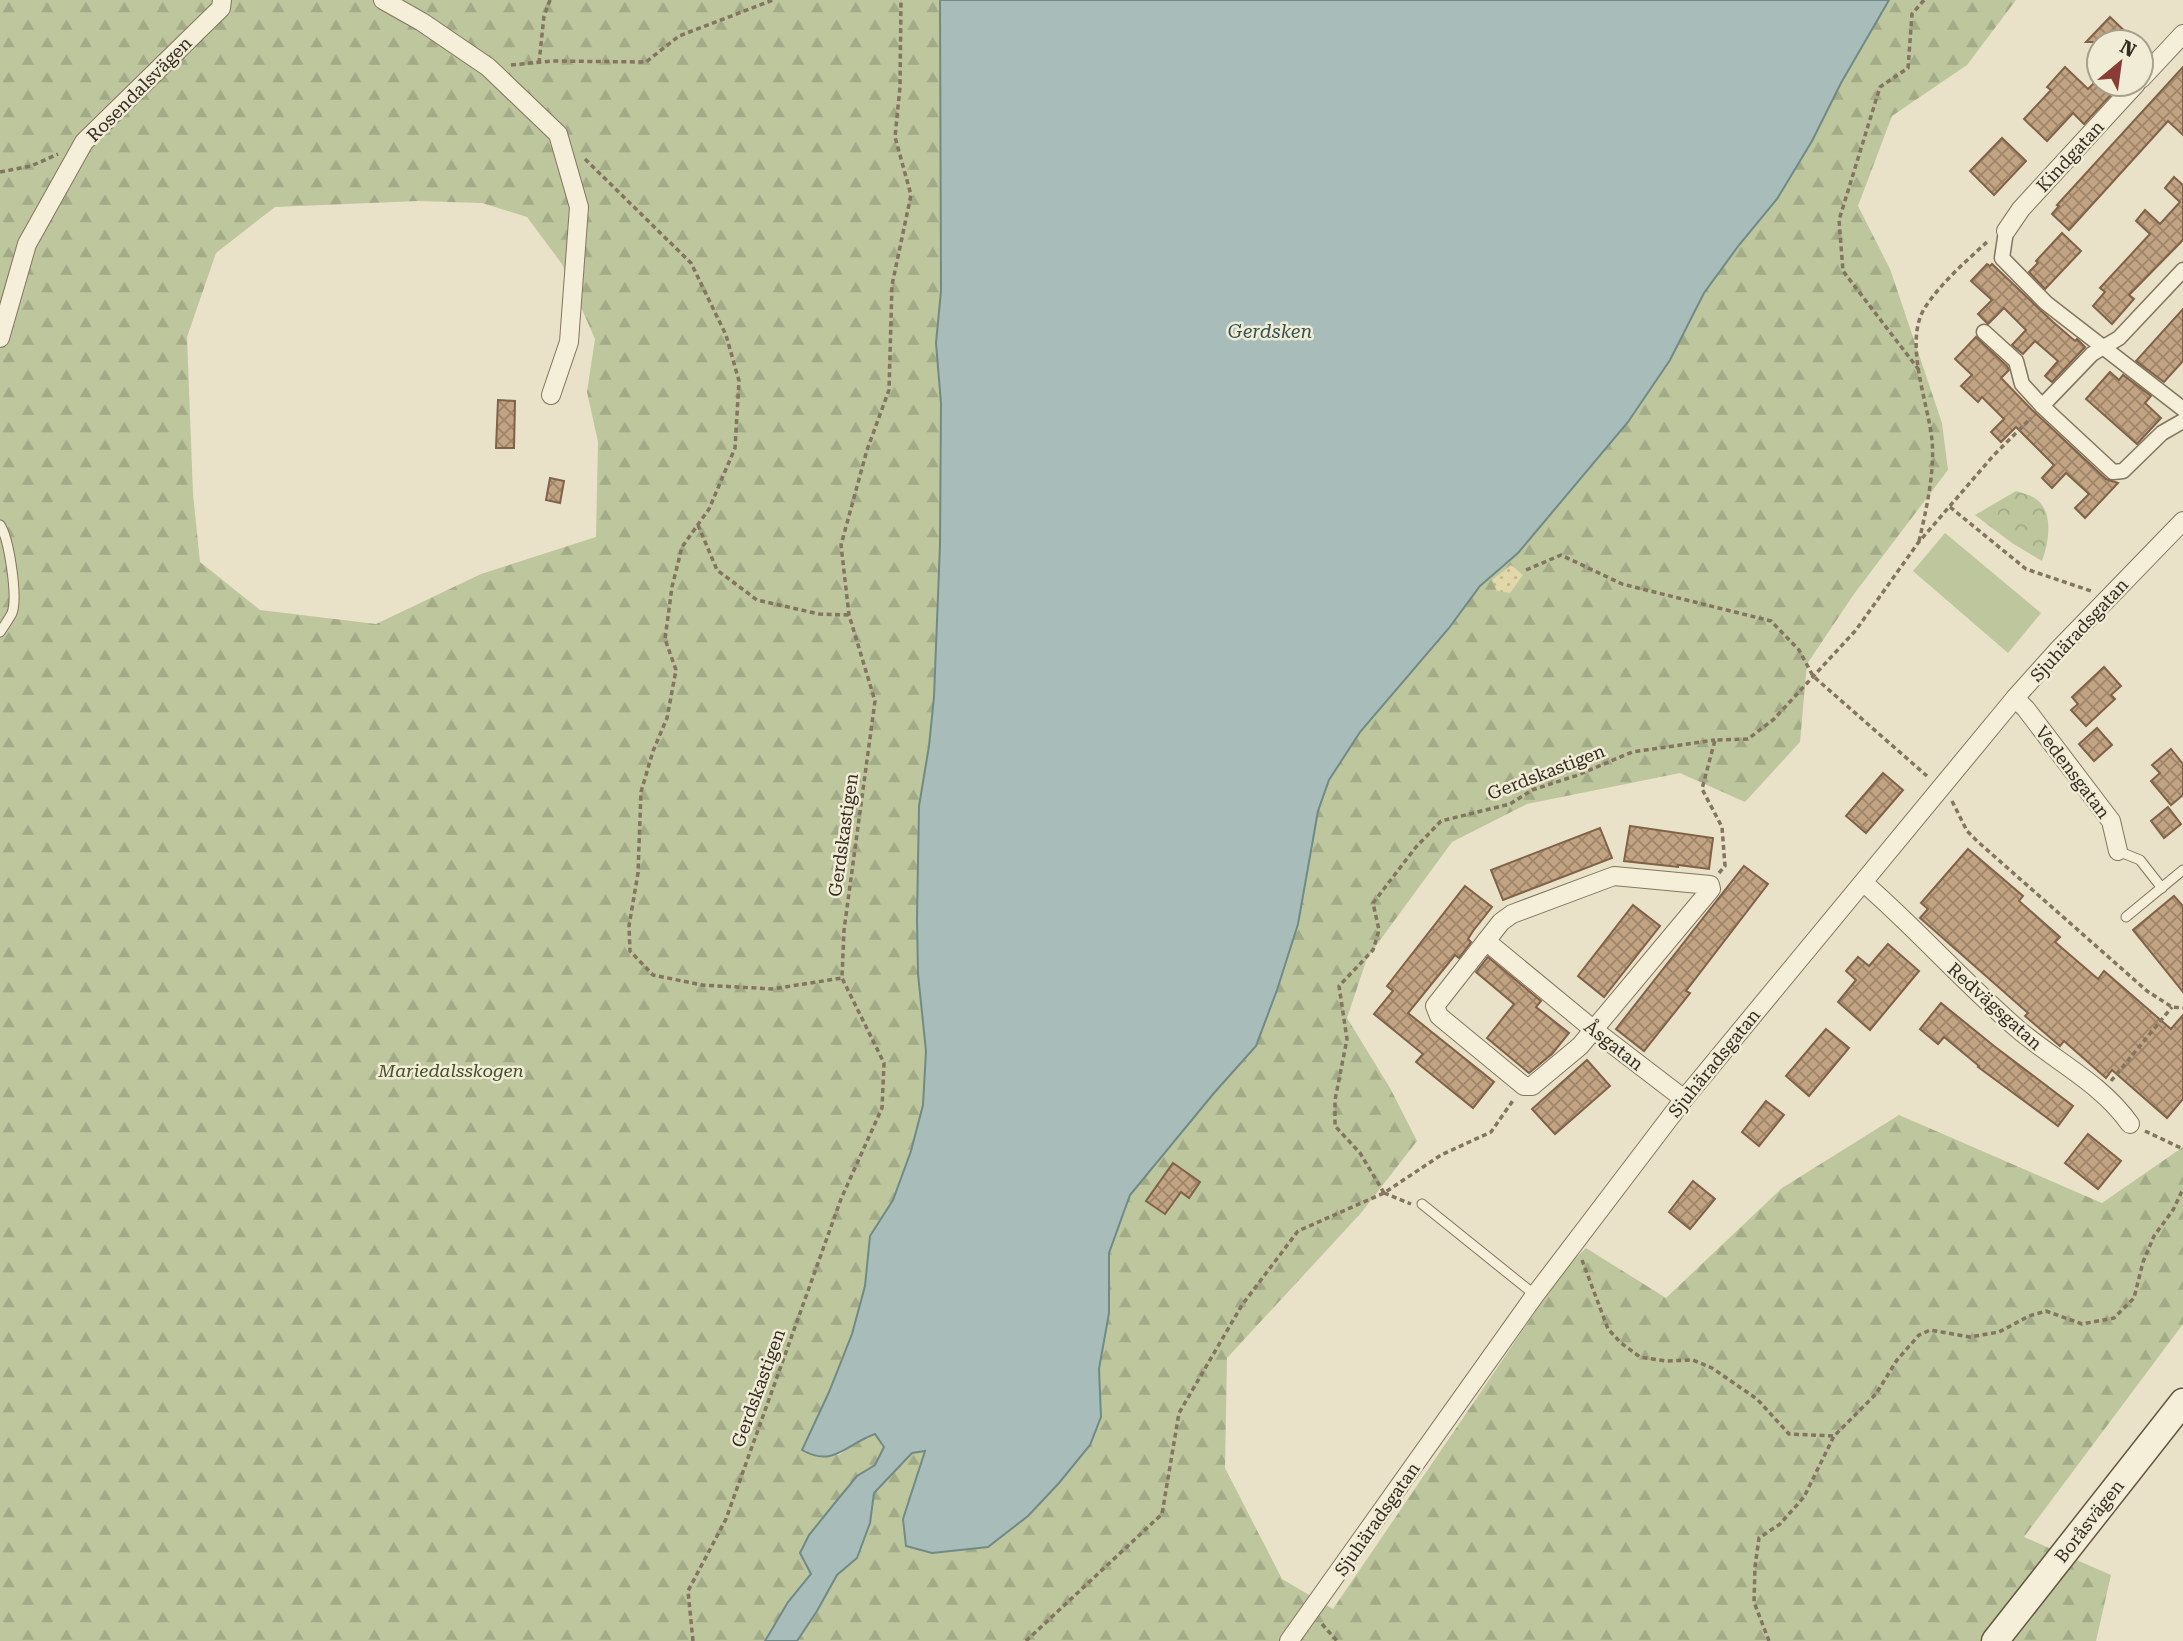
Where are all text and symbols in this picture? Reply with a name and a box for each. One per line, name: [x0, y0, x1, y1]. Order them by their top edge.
north arrow: [2085, 28, 2155, 98]
street label: Rosendalsvägen: [82, 32, 196, 146]
text: N: [2116, 35, 2140, 62]
street label: Kindgatan: [2032, 116, 2108, 196]
water label: Gerdsken: [1228, 320, 1312, 343]
street label: Sjuhäradsgatan: [2026, 574, 2132, 686]
street label: Vedensgatan: [2031, 721, 2115, 823]
street label: Gerdskastigen: [1484, 740, 1608, 804]
street label: Gerdskastigen: [824, 772, 862, 898]
street label: Redvägsgatan: [1943, 958, 2047, 1054]
street label: Sjuhäradsgatan: [1664, 1004, 1764, 1122]
street label: Åsgatan: [1580, 1016, 1648, 1075]
park label: Mariedalsskogen: [377, 1060, 524, 1081]
street label: Gerdskastigen: [727, 1326, 789, 1450]
street label: Sjuhäradsgatan: [1330, 1458, 1424, 1580]
street label: Boråsvägen: [2050, 1475, 2128, 1567]

